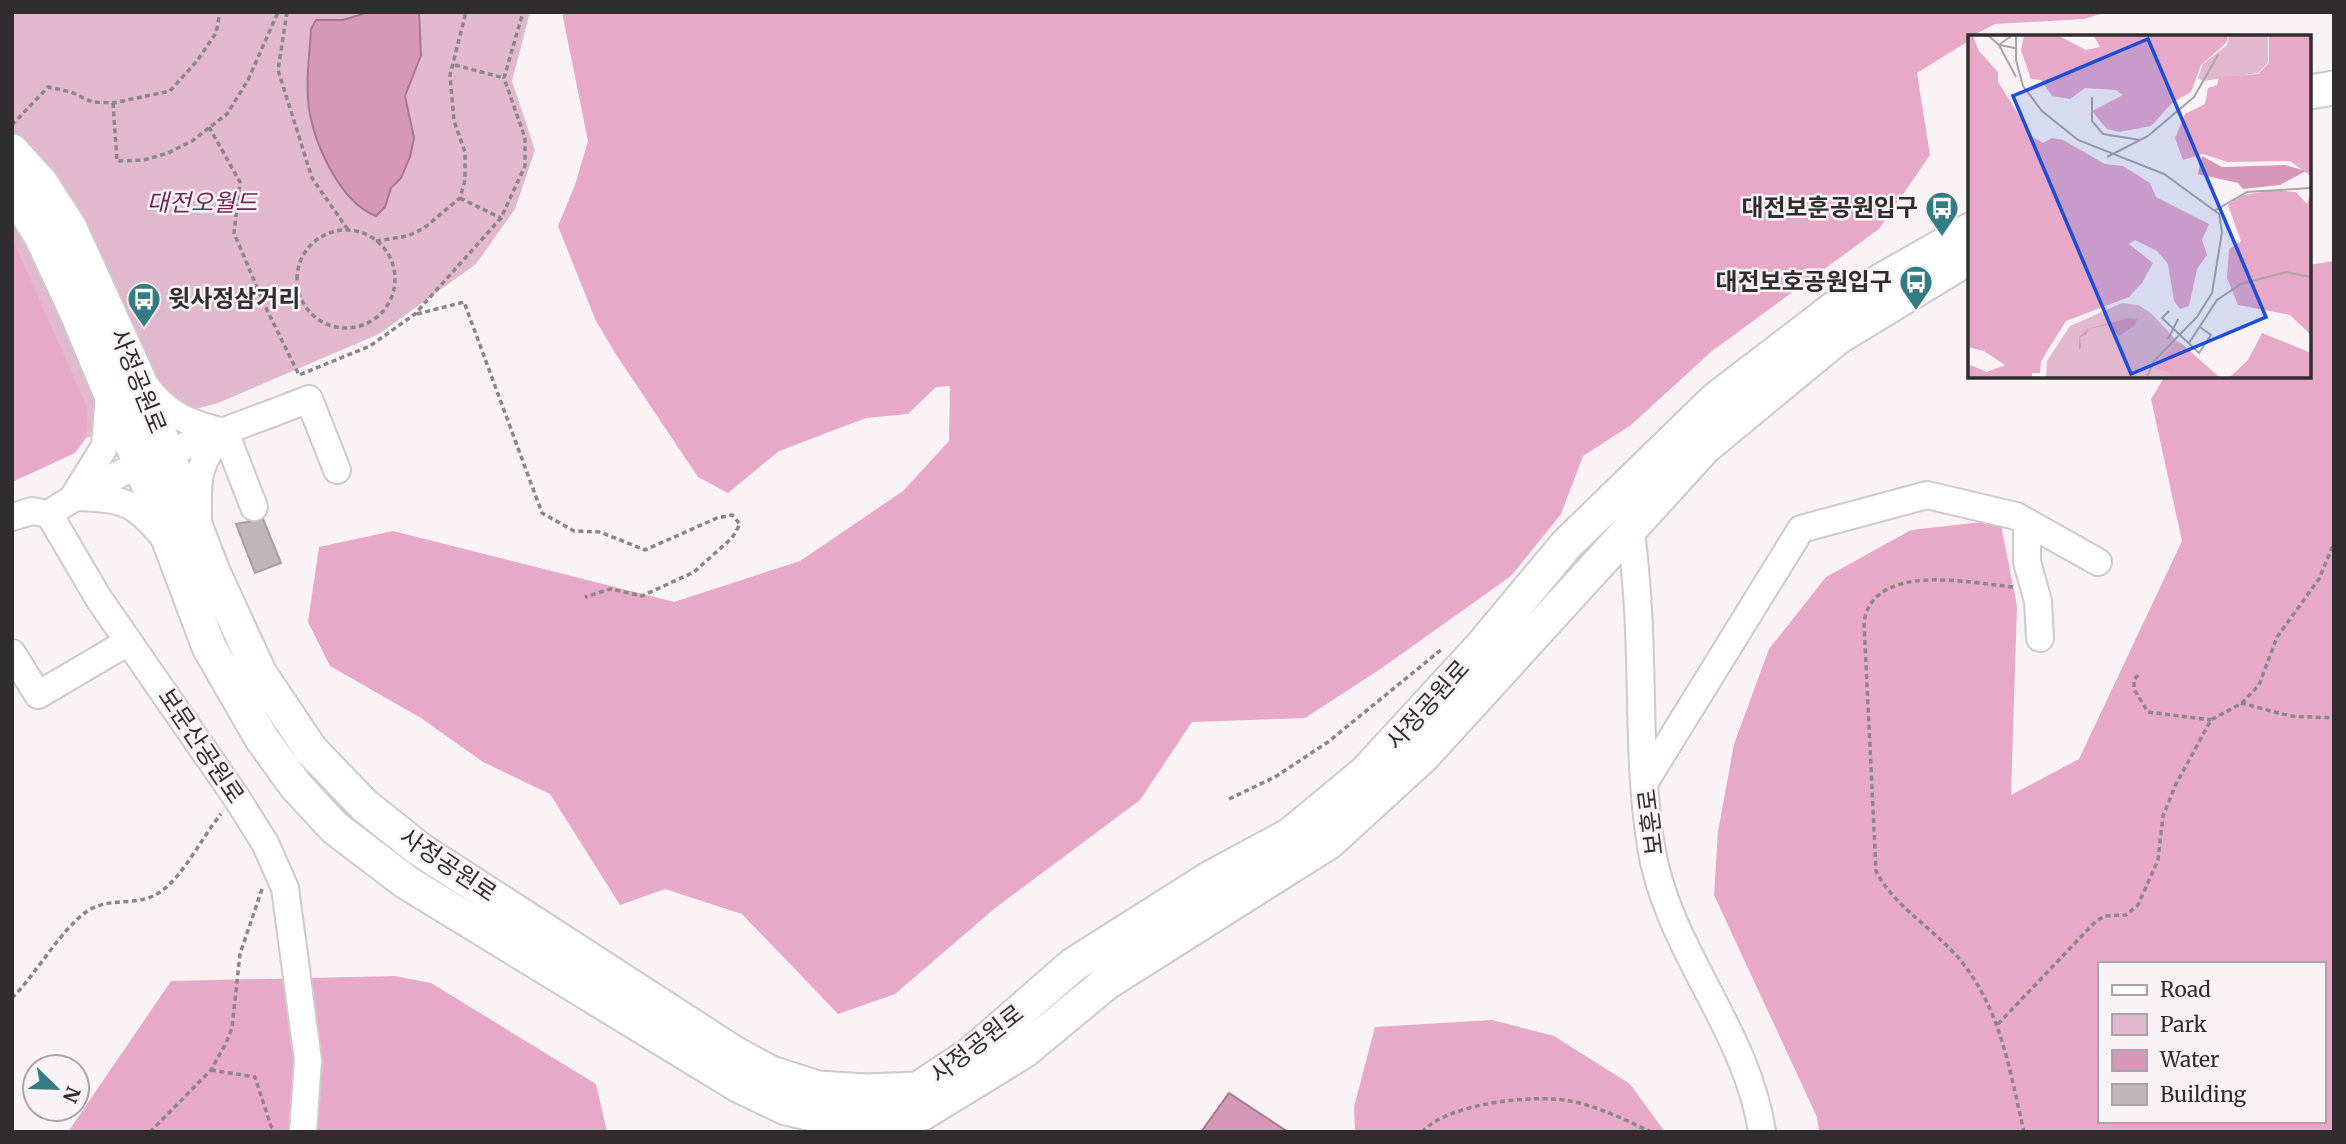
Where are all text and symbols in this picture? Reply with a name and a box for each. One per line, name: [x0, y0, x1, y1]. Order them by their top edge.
inset map: [1968, 35, 2311, 378]
park label: 대전오월드: [147, 187, 258, 218]
bus stop icon: 대전보훈공원입구: [1923, 189, 1961, 238]
place label: 대전보훈공원입구: [1741, 192, 1918, 223]
bus stop icon: 대전보호공원입구: [1897, 263, 1935, 312]
place label: 대전보호공원입구: [1715, 266, 1892, 297]
bus stop icon: 윗사정삼거리: [125, 280, 163, 329]
place label: 윗사정삼거리: [168, 283, 300, 314]
street label: 사정공원로: [103, 324, 174, 438]
street label: 사정공원로: [1379, 653, 1476, 756]
street label: 보문산공원로: [152, 682, 251, 809]
street label: 보훈로: [1631, 787, 1670, 857]
street label: 사정공원로: [394, 821, 503, 908]
legend: [2098, 962, 2325, 1123]
text: Road: [2160, 976, 2211, 1003]
street label: 사정공원로: [924, 997, 1030, 1090]
text: Park: [2160, 1011, 2207, 1038]
text: Water: [2159, 1046, 2219, 1073]
north arrow: [21, 1053, 91, 1123]
text: Building: [2160, 1081, 2247, 1108]
text: N: [58, 1083, 86, 1106]

